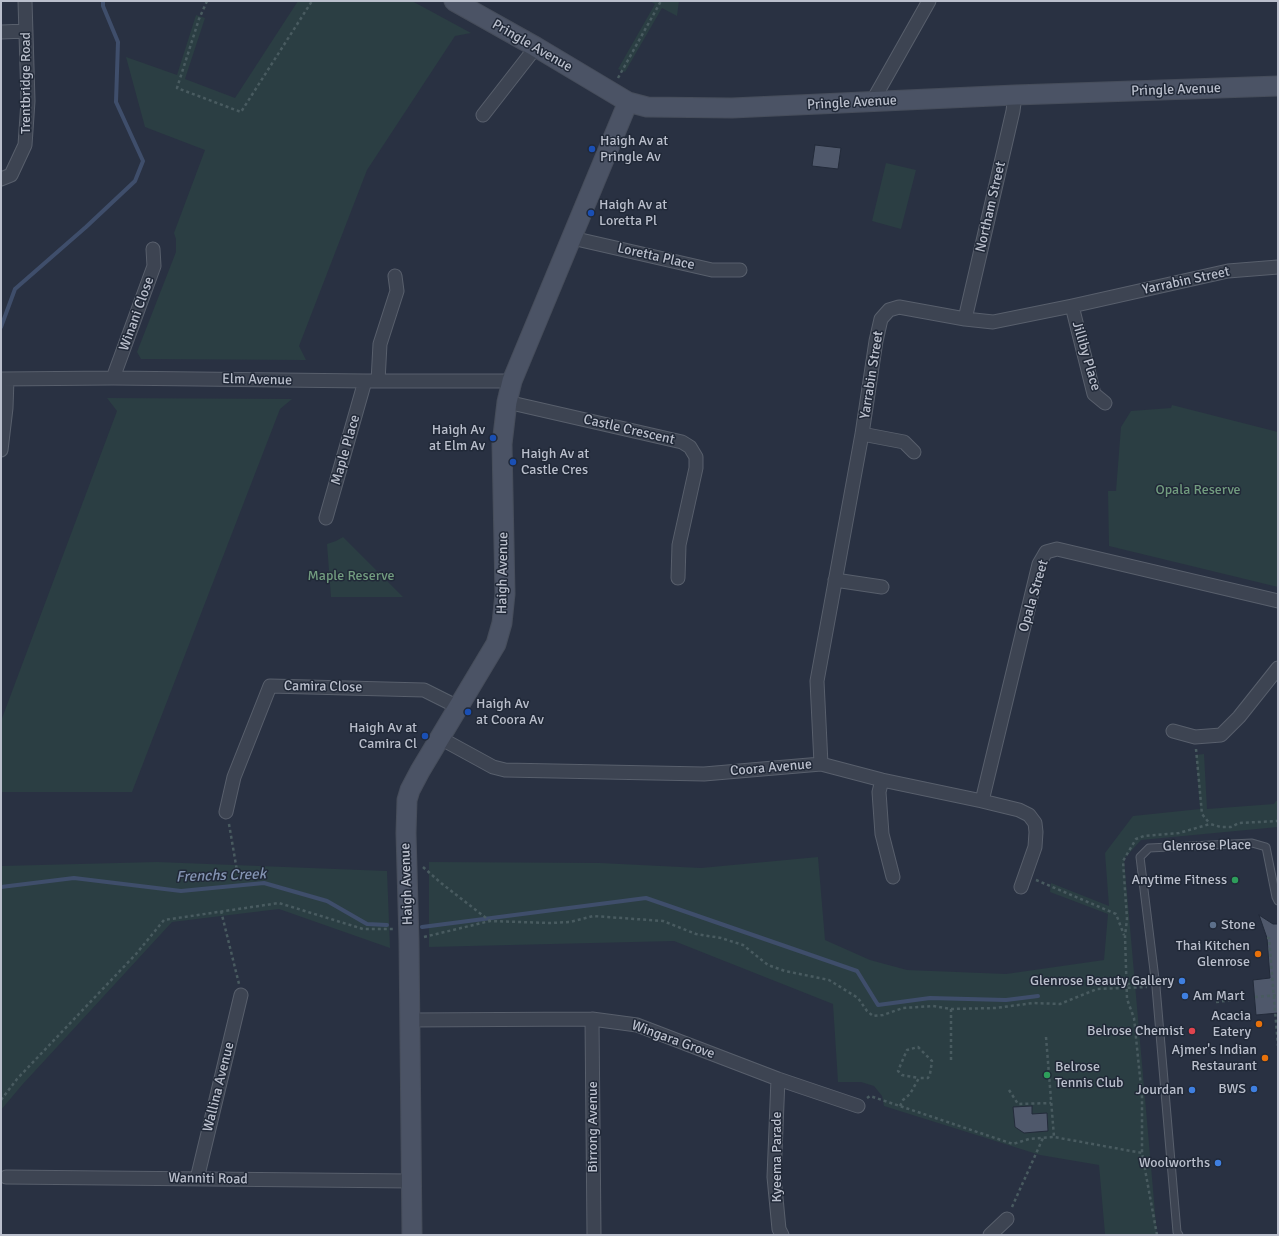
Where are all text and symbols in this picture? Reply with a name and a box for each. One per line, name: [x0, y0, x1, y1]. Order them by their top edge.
street label: Pringle Avenue: [489, 16, 575, 76]
street label: Trentbridge Road: [18, 32, 34, 134]
street label: Pringle Avenue: [1131, 80, 1221, 100]
street label: Pringle Avenue: [807, 92, 897, 114]
place label: Haigh Av at Pringle Av: [600, 133, 668, 166]
marker: Haigh Av at Pringle Av: [587, 144, 597, 154]
street label: Northam Street: [972, 160, 1010, 254]
place label: Haigh Av at Loretta Pl: [599, 197, 667, 230]
marker: Haigh Av at Loretta Pl: [586, 208, 596, 218]
street label: Loretta Place: [616, 240, 696, 274]
street label: Yarrabin Street: [1141, 264, 1231, 298]
street label: Winani Close: [116, 275, 158, 353]
street label: Jilliby Place: [1068, 319, 1104, 393]
street label: Yarrabin Street: [857, 330, 887, 420]
street label: Elm Avenue: [222, 371, 292, 389]
street label: Castle Crescent: [582, 411, 676, 449]
street label: Maple Place: [328, 413, 364, 487]
place label: Haigh Av at Elm Av: [429, 422, 485, 454]
marker: Haigh Av at Elm Av: [488, 433, 498, 443]
place label: Haigh Av at Castle Cres: [521, 446, 589, 478]
marker: Haigh Av at Castle Cres: [508, 457, 518, 467]
park label: Opala Reserve: [1155, 482, 1241, 498]
street label: Haigh Avenue: [494, 532, 512, 614]
street label: Opala Street: [1016, 558, 1052, 634]
park label: Maple Reserve: [308, 568, 394, 584]
street label: Camira Close: [284, 678, 362, 696]
place label: Haigh Av at Coora Av: [476, 696, 544, 728]
marker: Haigh Av at Coora Av: [463, 707, 473, 717]
place label: Haigh Av at Camira Cl: [349, 720, 417, 752]
marker: Haigh Av at Camira Cl: [420, 731, 430, 741]
street label: Coora Avenue: [729, 756, 813, 780]
street label: Glenrose Place: [1163, 837, 1251, 855]
street label: Haigh Avenue: [397, 843, 417, 925]
water label: Frenchs Creek: [176, 865, 266, 887]
place label: Anytime Fitness: [1131, 872, 1227, 888]
marker: Anytime Fitness: [1230, 875, 1240, 885]
place label: Stone: [1221, 917, 1255, 933]
marker: Stone: [1208, 920, 1218, 930]
place label: Thai Kitchen Glenrose: [1176, 938, 1250, 970]
marker: Thai Kitchen Glenrose: [1253, 949, 1263, 959]
place label: Glenrose Beauty Gallery: [1030, 973, 1174, 989]
marker: Glenrose Beauty Gallery: [1177, 976, 1187, 986]
place label: Am Mart: [1193, 988, 1245, 1004]
marker: Am Mart: [1180, 991, 1190, 1001]
place label: Acacia Eatery: [1211, 1008, 1251, 1040]
street label: Wingara Grove: [629, 1017, 717, 1063]
marker: Acacia Eatery: [1254, 1019, 1264, 1029]
place label: Belrose Chemist: [1087, 1023, 1184, 1039]
marker: Belrose Chemist: [1187, 1026, 1197, 1036]
street label: Wallina Avenue: [200, 1040, 238, 1134]
place label: Ajmer's Indian Restaurant: [1172, 1042, 1257, 1074]
marker: Ajmer's Indian Restaurant: [1260, 1053, 1270, 1063]
place label: Belrose Tennis Club: [1055, 1059, 1123, 1092]
marker: Belrose Tennis Club: [1042, 1070, 1052, 1080]
street label: Birrong Avenue: [585, 1081, 601, 1173]
place label: BWS: [1218, 1081, 1246, 1097]
place label: Jourdan: [1136, 1082, 1184, 1098]
marker: BWS: [1249, 1084, 1259, 1094]
marker: Jourdan: [1187, 1085, 1197, 1095]
street label: Kyeema Parade: [769, 1111, 785, 1203]
place label: Woolworths: [1139, 1155, 1210, 1171]
marker: Woolworths: [1213, 1158, 1223, 1168]
street label: Wanniti Road: [168, 1170, 248, 1188]

